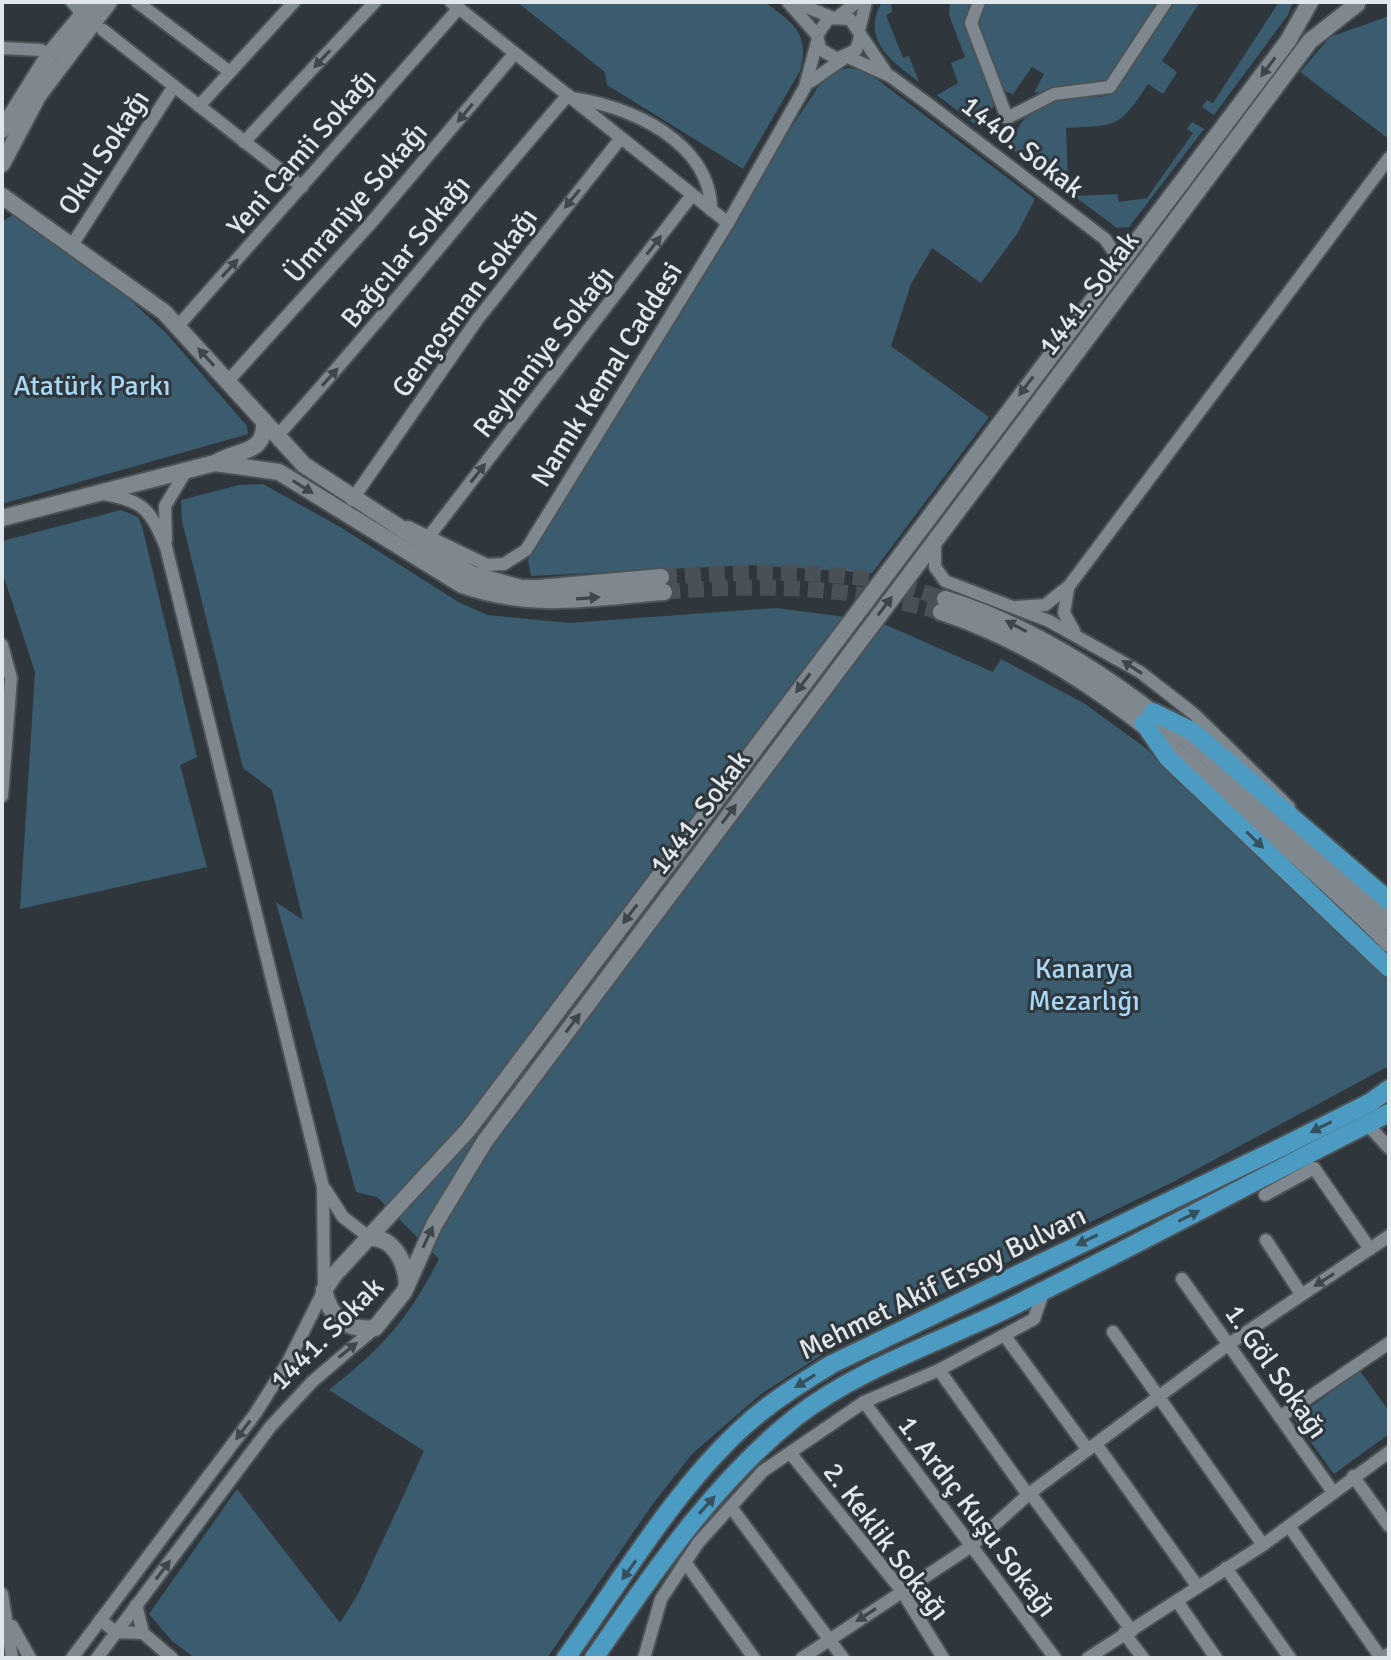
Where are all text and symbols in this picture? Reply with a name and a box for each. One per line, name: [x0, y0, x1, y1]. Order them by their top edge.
one-way arrow: [313, 49, 331, 68]
one-way arrow: [1260, 57, 1276, 77]
street label: Yeni Camii Sokağı: [220, 62, 384, 243]
street label: Okul Sokağı: [51, 84, 157, 221]
street label: 1440. Sokak: [954, 88, 1091, 205]
one-way arrow: [457, 103, 474, 123]
street label: Ümraniye Sokağı: [277, 115, 435, 290]
street label: Bağcılar Sokağı: [334, 168, 478, 335]
one-way arrow: [564, 188, 581, 208]
street label: Gençosman Sokağı: [385, 201, 545, 404]
street label: 1441. Sokak: [1031, 225, 1146, 362]
one-way arrow: [645, 235, 662, 255]
street label: Namık Kemal Caddesi: [524, 256, 690, 493]
one-way arrow: [221, 259, 238, 279]
street label: Reyhaniye Sokağı: [466, 259, 621, 444]
one-way arrow: [197, 348, 215, 367]
one-way arrow: [321, 368, 339, 387]
park label: Atatürk Parkı: [13, 369, 171, 403]
one-way arrow: [1018, 376, 1034, 396]
one-way arrow: [470, 463, 486, 484]
one-way arrow: [292, 480, 314, 494]
one-way arrow: [576, 591, 601, 604]
one-way arrow: [877, 596, 893, 617]
one-way arrow: [1005, 619, 1027, 633]
one-way arrow: [1122, 660, 1143, 675]
one-way arrow: [795, 673, 811, 694]
street label: 1441. Sokak: [642, 744, 757, 881]
one-way arrow: [721, 804, 737, 825]
one-way arrow: [1245, 831, 1264, 849]
one-way arrow: [622, 903, 638, 925]
park label: Kanarya Mezarlığı: [1028, 952, 1140, 1018]
one-way arrow: [565, 1012, 581, 1033]
one-way arrow: [1310, 1120, 1333, 1134]
street label: Mehmet Akif Ersoy Bulvarı: [793, 1198, 1092, 1367]
one-way arrow: [1177, 1210, 1200, 1223]
one-way arrow: [421, 1226, 435, 1249]
one-way arrow: [1076, 1233, 1099, 1247]
street label: 1441. Sokak: [263, 1270, 390, 1397]
one-way arrow: [1313, 1272, 1335, 1286]
street label: 1. Göl Sokağı: [1217, 1298, 1335, 1445]
one-way arrow: [338, 1342, 358, 1359]
one-way arrow: [794, 1374, 816, 1388]
street label: 1. Ardıç Kuşu Sokağı: [890, 1409, 1064, 1624]
one-way arrow: [235, 1419, 251, 1441]
street label: 2. Keklik Sokağı: [816, 1456, 957, 1627]
one-way arrow: [698, 1496, 715, 1516]
one-way arrow: [154, 1559, 170, 1580]
one-way arrow: [622, 1559, 637, 1580]
one-way arrow: [856, 1607, 877, 1622]

